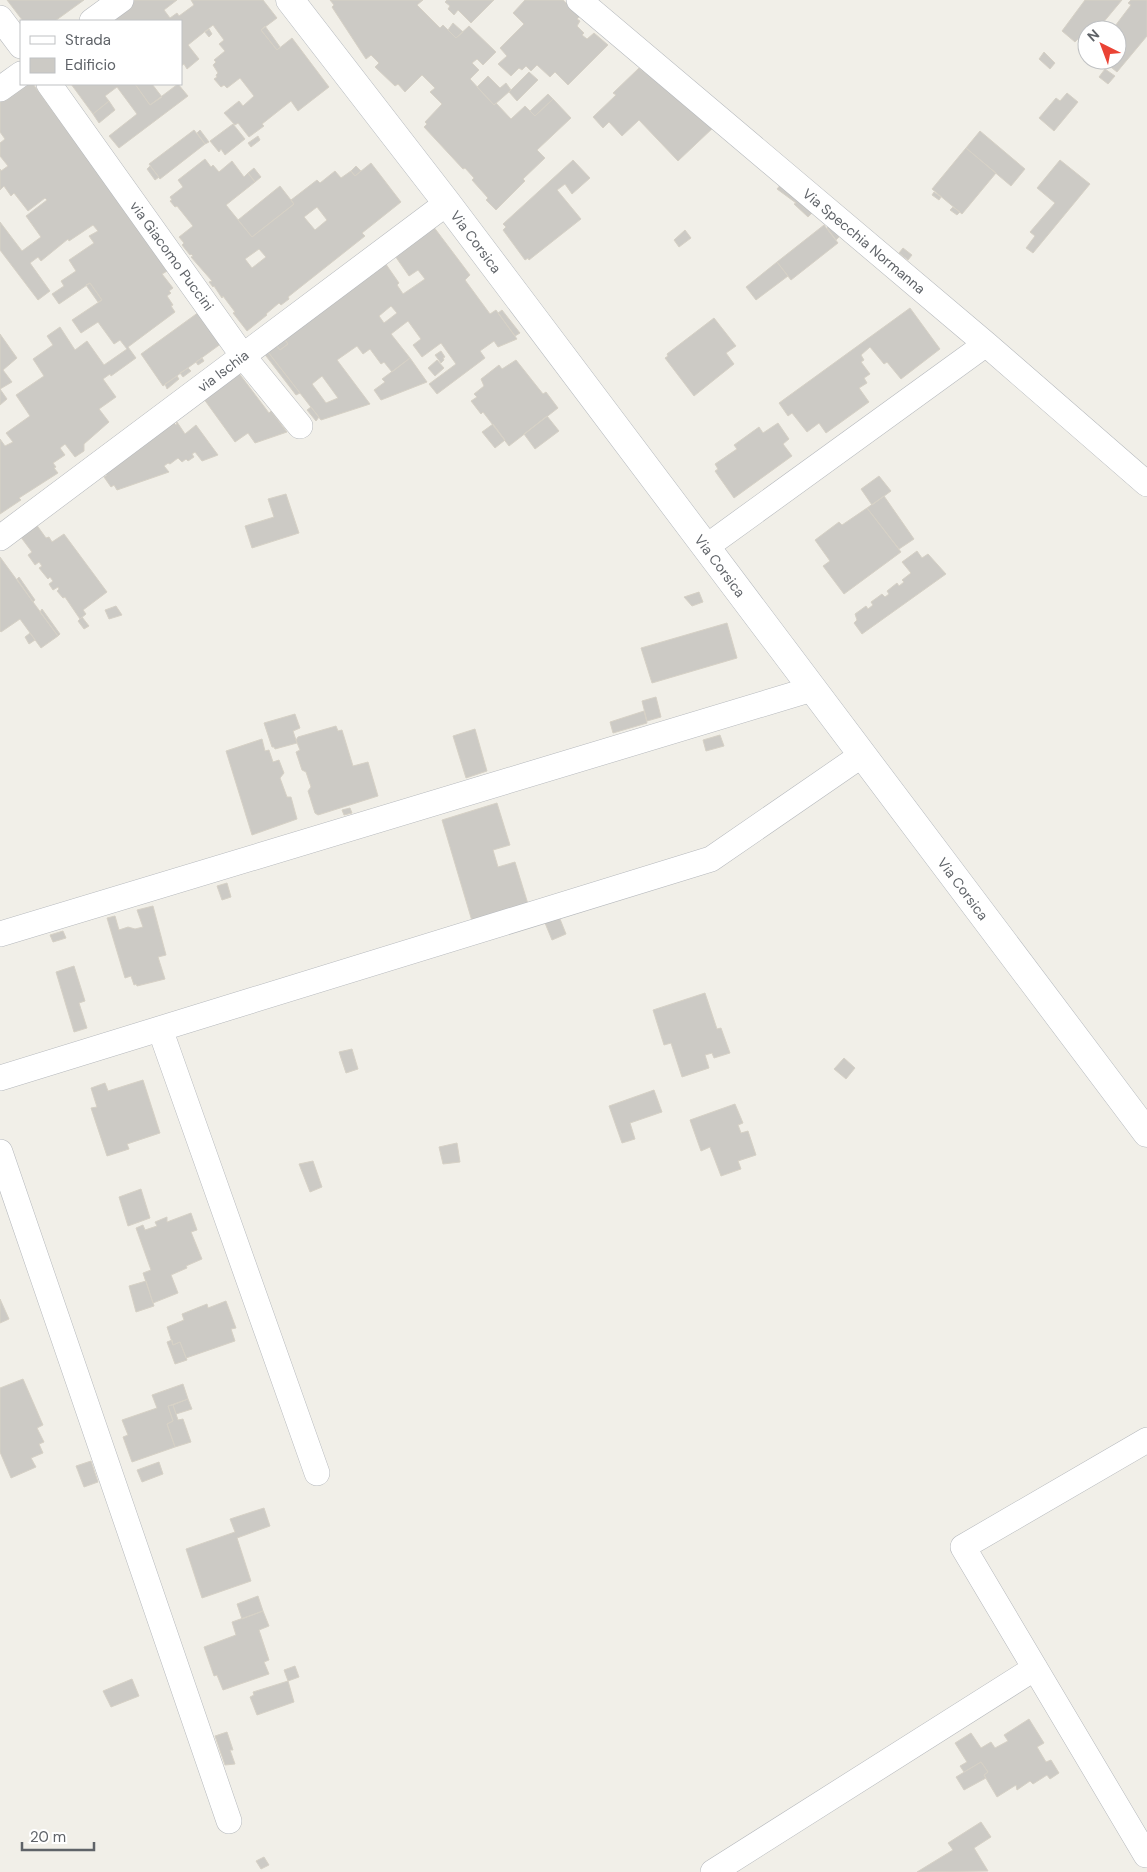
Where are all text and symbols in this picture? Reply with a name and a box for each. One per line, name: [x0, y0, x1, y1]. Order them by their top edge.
legend: [20, 20, 182, 85]
north arrow: [1077, 20, 1127, 70]
text: N: [1083, 25, 1103, 45]
text: Strada: [65, 30, 111, 50]
text: Edificio: [65, 55, 116, 75]
street label: Via Specchia Normanna: [799, 184, 929, 298]
street label: via Giacomo Puccini: [126, 198, 218, 314]
street label: Via Corsica: [447, 207, 505, 277]
street label: via Ischia: [194, 346, 252, 396]
street label: Via Corsica: [691, 531, 749, 601]
street label: Via Corsica: [934, 854, 992, 924]
scale bar: [22, 1820, 95, 1852]
text: 20 m: [30, 1827, 66, 1847]

